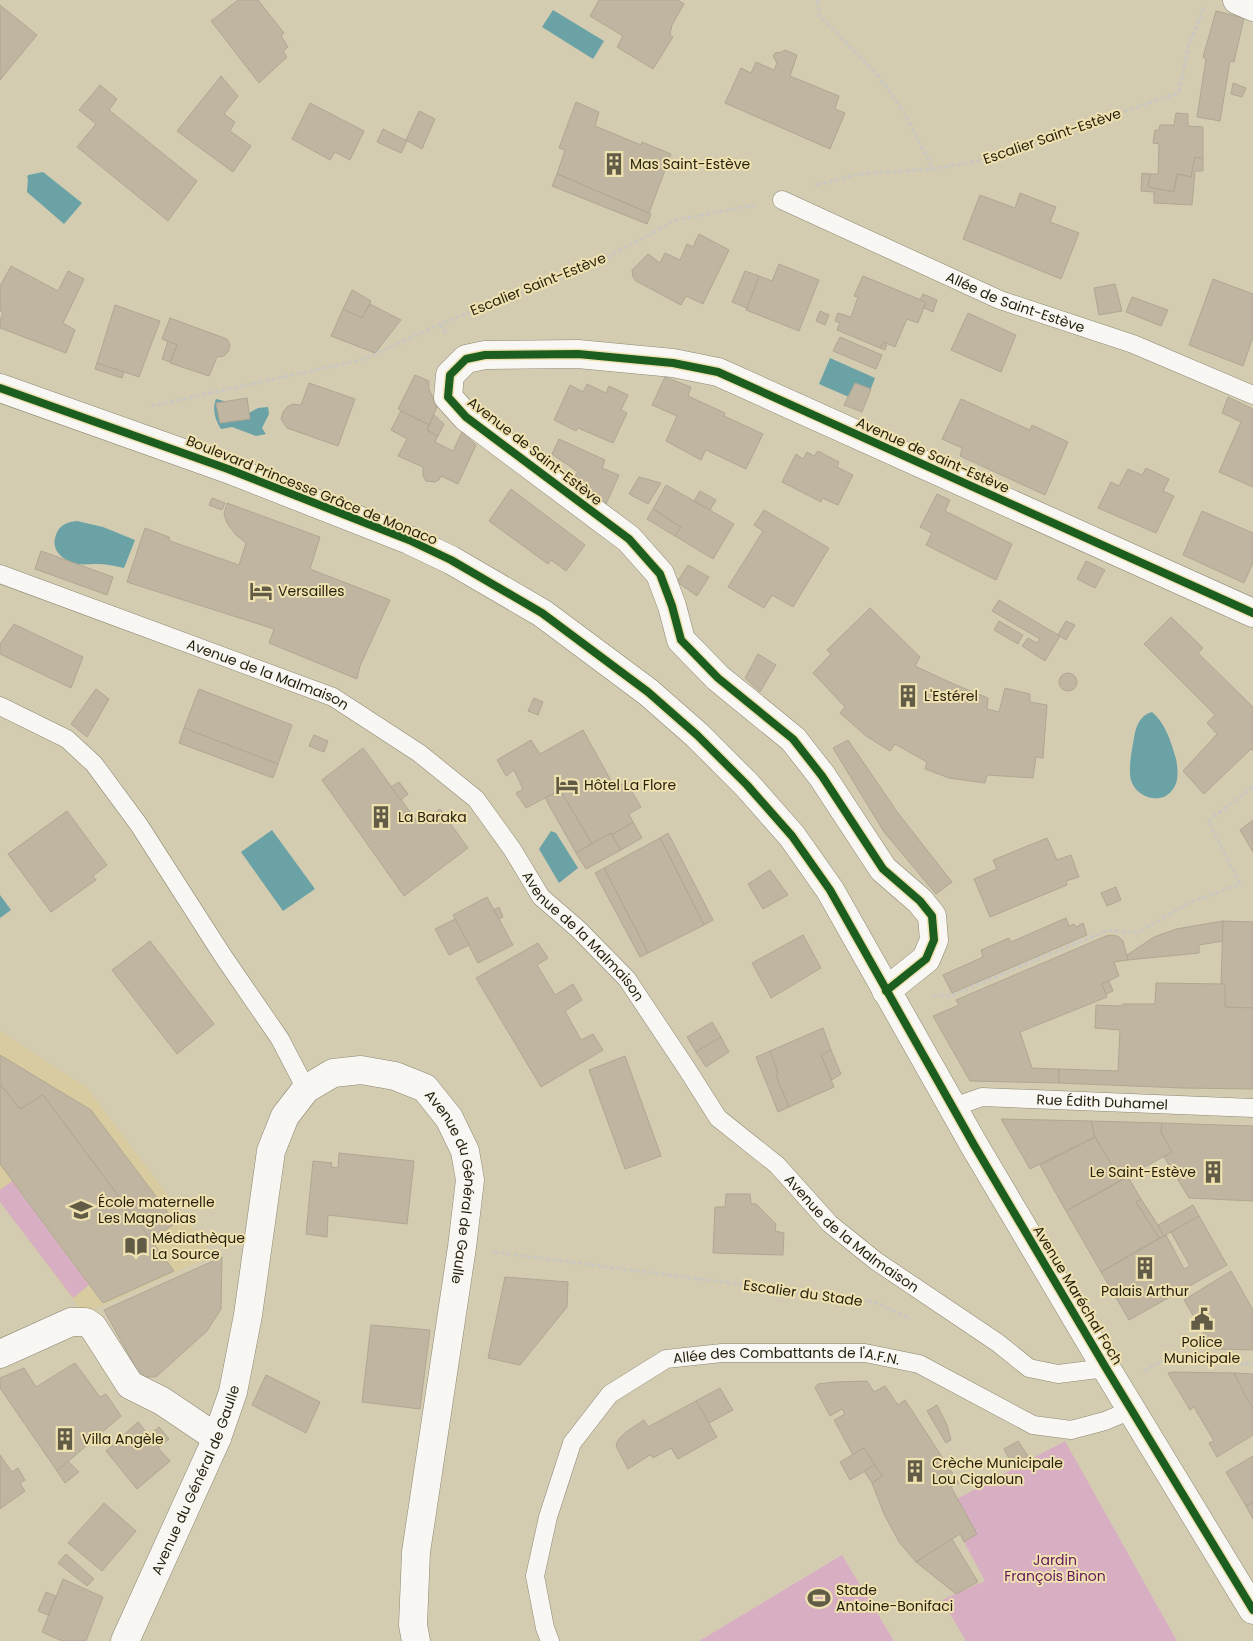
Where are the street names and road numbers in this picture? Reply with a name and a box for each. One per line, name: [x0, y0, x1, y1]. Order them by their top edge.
street label: Escalier Saint-Estève: [980, 103, 1124, 169]
street label: Escalier Saint-Estève: [467, 248, 609, 320]
street label: Allée de Saint-Estève: [943, 267, 1088, 337]
street label: Avenue de Saint-Estève: [463, 392, 607, 510]
street label: Avenue de Saint-Estève: [853, 412, 1013, 498]
street label: Boulevard Princesse Grâce de Monaco: [183, 430, 441, 550]
street label: Avenue de la Malmaison: [184, 634, 353, 715]
street label: Avenue de la Malmaison: [518, 867, 649, 1005]
street label: Avenue du Général de Gaulle: [420, 1086, 480, 1286]
street label: Rue Édith Duhamel: [1036, 1089, 1168, 1115]
street label: Avenue de la Malmaison: [780, 1170, 923, 1297]
street label: Avenue Maréchal Foch: [1028, 1222, 1128, 1368]
street label: Escalier du Stade: [742, 1275, 864, 1311]
street label: Allée des Combattants de l'A.F.N.: [672, 1343, 902, 1370]
street label: Avenue du Général de Gaulle: [146, 1383, 244, 1578]

